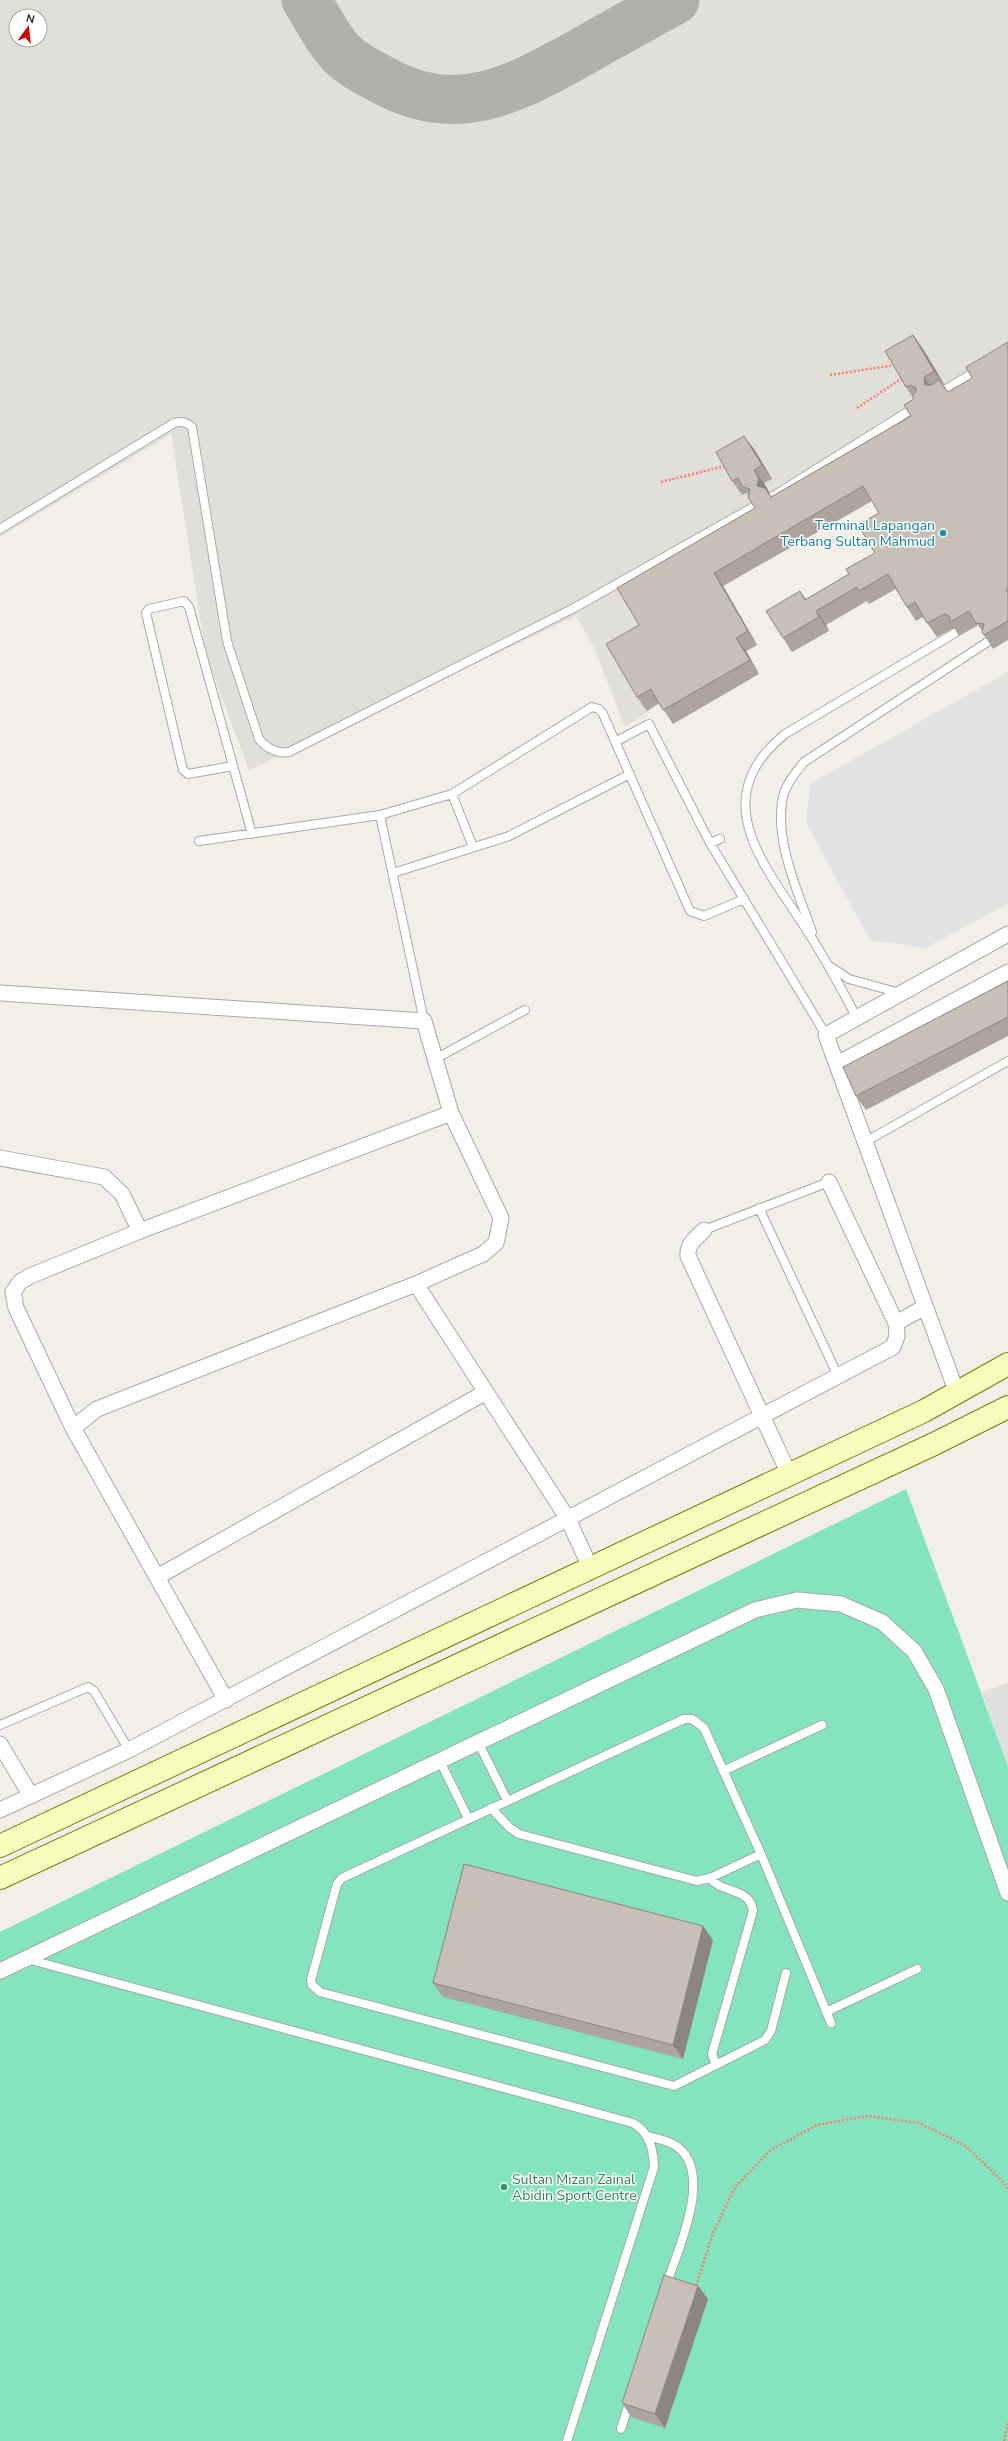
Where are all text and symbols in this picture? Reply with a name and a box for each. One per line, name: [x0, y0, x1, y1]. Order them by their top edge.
north arrow: [8, 8, 48, 48]
text: N: [25, 11, 36, 27]
place label: Terminal Lapangan Terbang Sultan Mahmud: [780, 516, 935, 551]
marker: Terminal Lapangan Terbang Sultan Mahmud: [938, 528, 948, 538]
place label: Sultan Mizan Zainal Abidin Sport Centre: [512, 2170, 637, 2205]
marker: Sultan Mizan Zainal Abidin Sport Centre: [499, 2182, 509, 2192]

